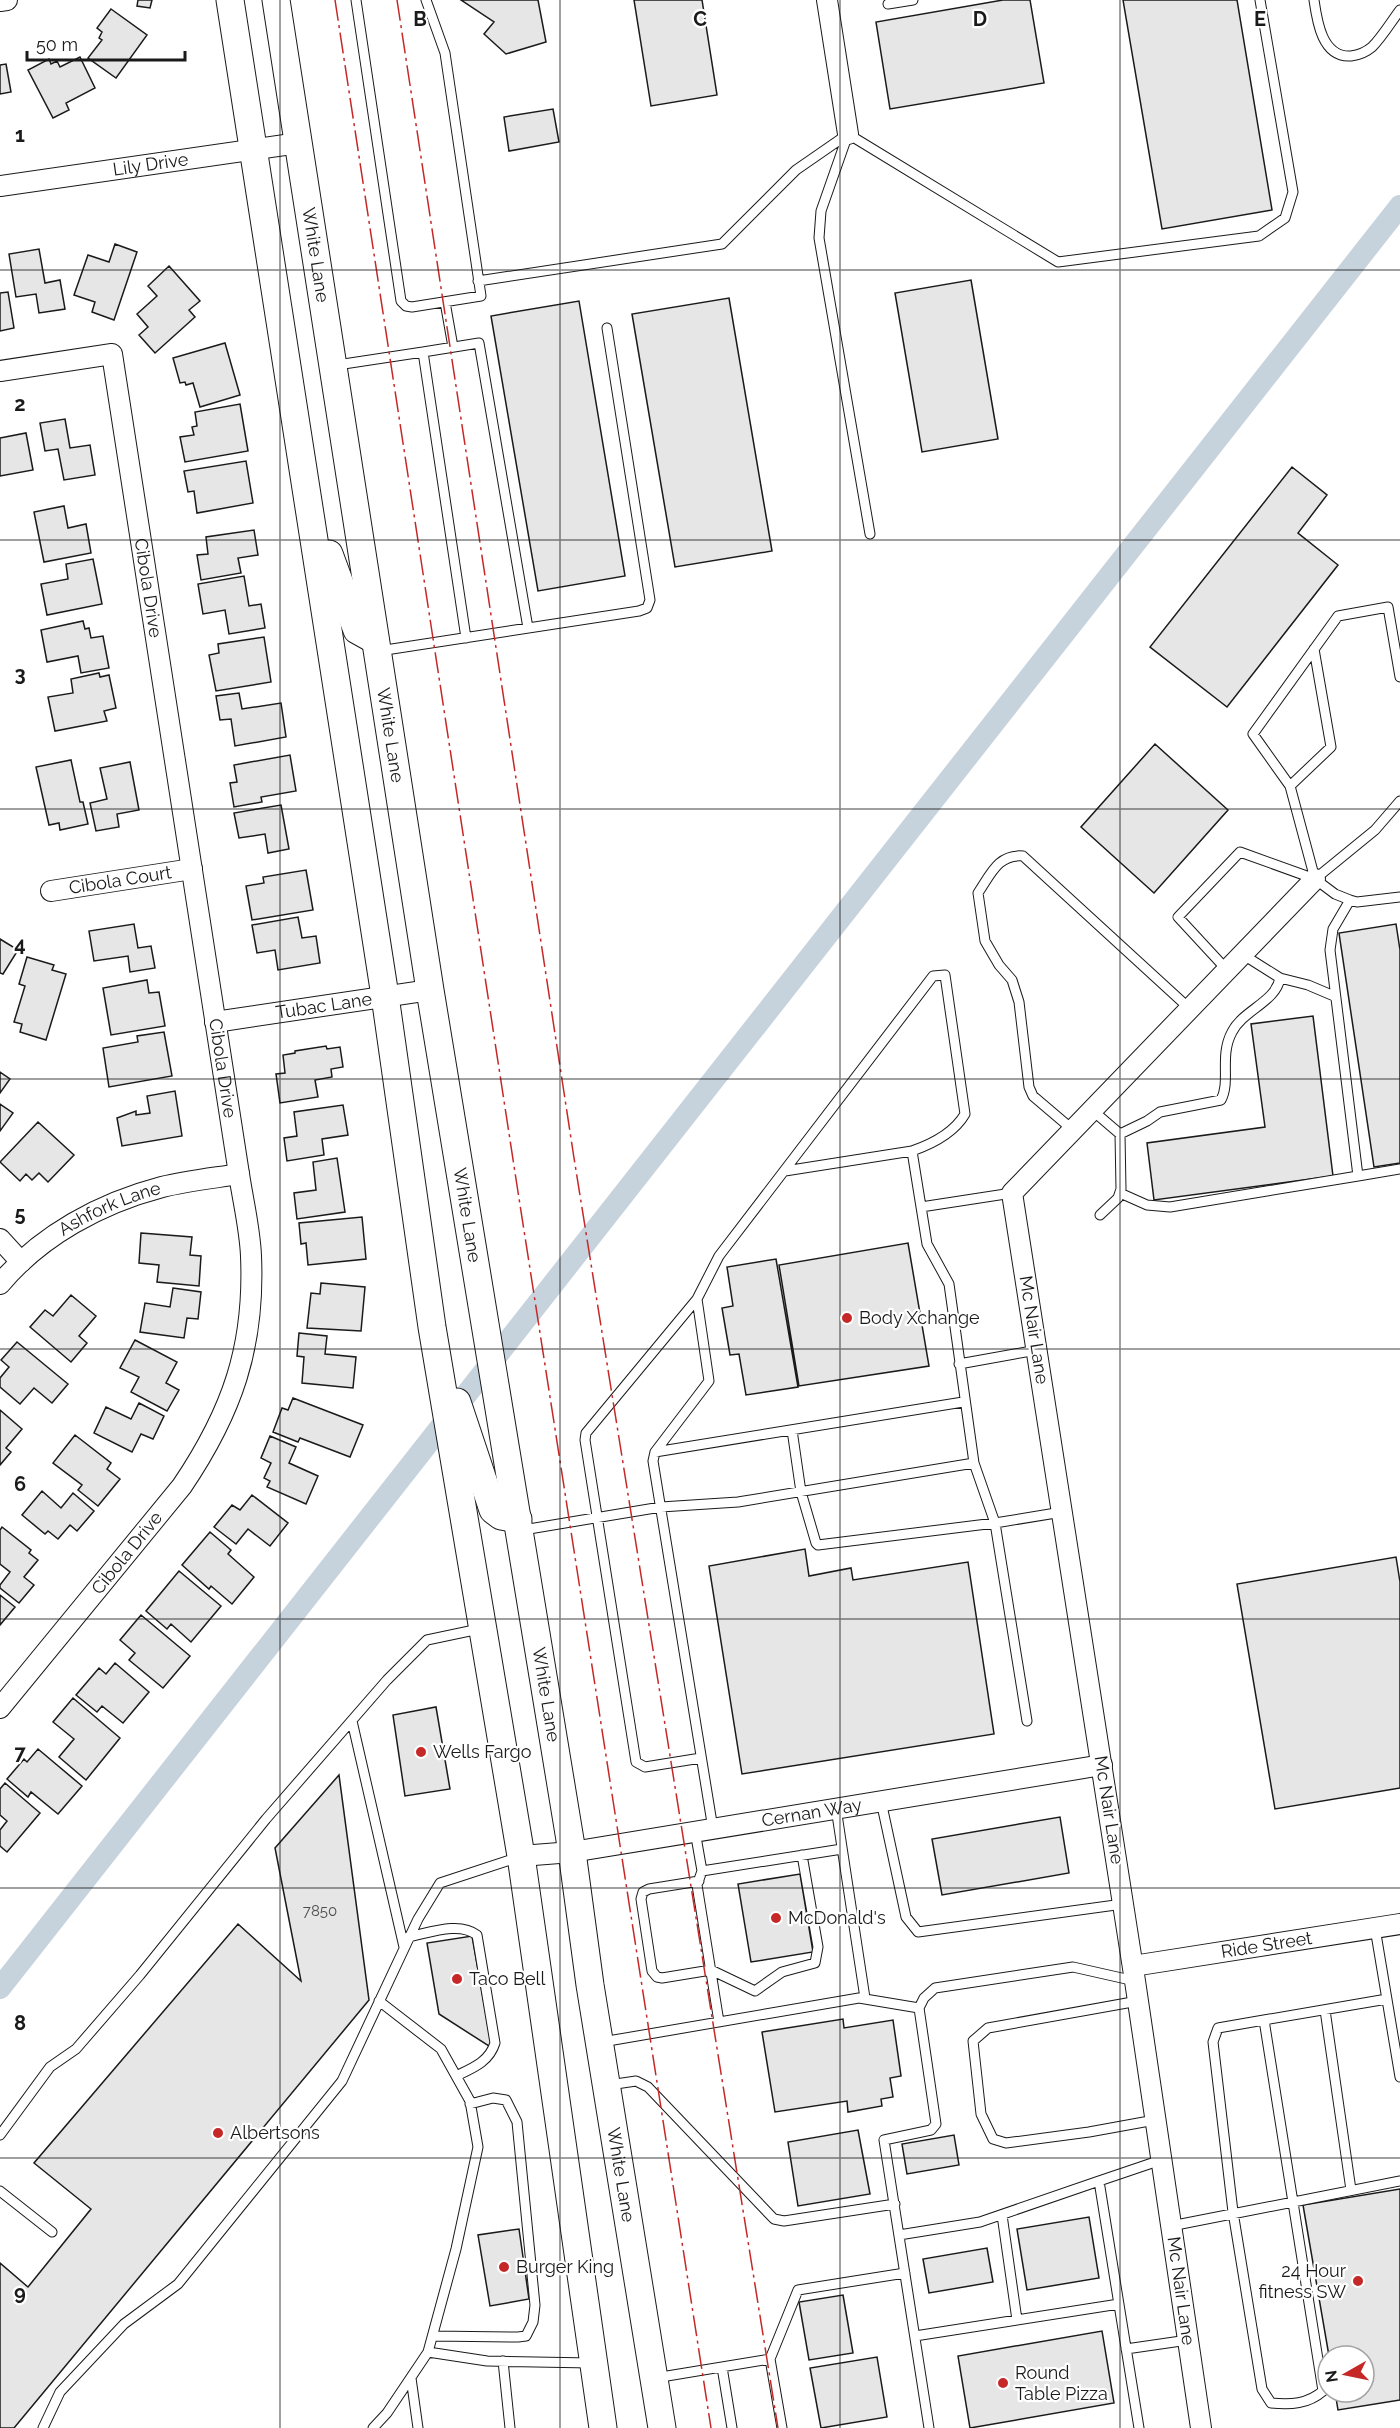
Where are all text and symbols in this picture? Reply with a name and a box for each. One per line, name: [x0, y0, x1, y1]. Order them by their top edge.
text: B: [413, 7, 427, 31]
text: C: [693, 7, 707, 31]
text: D: [973, 7, 987, 31]
text: E: [1254, 7, 1266, 31]
scale bar: [27, 24, 184, 62]
text: 50 m: [36, 34, 78, 55]
text: 1: [15, 123, 25, 147]
street label: Lily Drive: [111, 148, 190, 180]
street label: White Lane: [298, 206, 334, 304]
text: 2: [14, 392, 26, 416]
street label: Cibola Drive: [131, 537, 167, 640]
text: 3: [14, 662, 26, 686]
street label: White Lane: [373, 686, 409, 784]
street label: Cibola Court: [67, 861, 173, 898]
text: 4: [14, 932, 26, 956]
street label: Tubac Lane: [274, 988, 374, 1023]
street label: Cibola Drive: [205, 1017, 241, 1120]
street label: White Lane: [449, 1166, 486, 1264]
street label: Ashfork Lane: [54, 1177, 163, 1240]
text: 5: [14, 1202, 26, 1226]
street label: Mc Nair Lane: [1016, 1274, 1053, 1386]
place label: Body Xchange: [859, 1307, 980, 1328]
marker: Body Xchange: [840, 1311, 854, 1325]
text: 6: [14, 1472, 26, 1496]
street label: Cibola Drive: [87, 1507, 167, 1598]
street label: White Lane: [528, 1646, 565, 1744]
text: 7: [14, 1741, 26, 1765]
place label: Wells Fargo: [433, 1741, 532, 1762]
marker: Wells Fargo: [414, 1745, 428, 1759]
street label: Mc Nair Lane: [1091, 1754, 1128, 1866]
street label: Cernan Way: [760, 1794, 863, 1831]
house number: 7850: [303, 1902, 337, 1920]
place label: McDonald's: [788, 1907, 886, 1928]
marker: McDonald's: [769, 1911, 783, 1925]
street label: Ride Street: [1219, 1927, 1313, 1962]
place label: Taco Bell: [469, 1968, 545, 1989]
marker: Taco Bell: [450, 1972, 464, 1986]
text: 8: [14, 2011, 26, 2035]
place label: Albertsons: [230, 2122, 320, 2143]
marker: Albertsons: [211, 2126, 225, 2140]
street label: White Lane: [603, 2126, 639, 2224]
street label: Mc Nair Lane: [1163, 2235, 1200, 2347]
place label: Burger King: [516, 2256, 614, 2277]
marker: Burger King: [497, 2260, 511, 2274]
place label: 24 Hour fitness SW: [1258, 2260, 1347, 2302]
marker: 24 Hour fitness SW: [1351, 2274, 1365, 2288]
text: 9: [14, 2281, 26, 2305]
north arrow: [1316, 2344, 1376, 2404]
place label: Round Table Pizza: [1015, 2362, 1108, 2404]
text: N: [1321, 2369, 1342, 2384]
marker: Round Table Pizza: [996, 2376, 1010, 2390]

